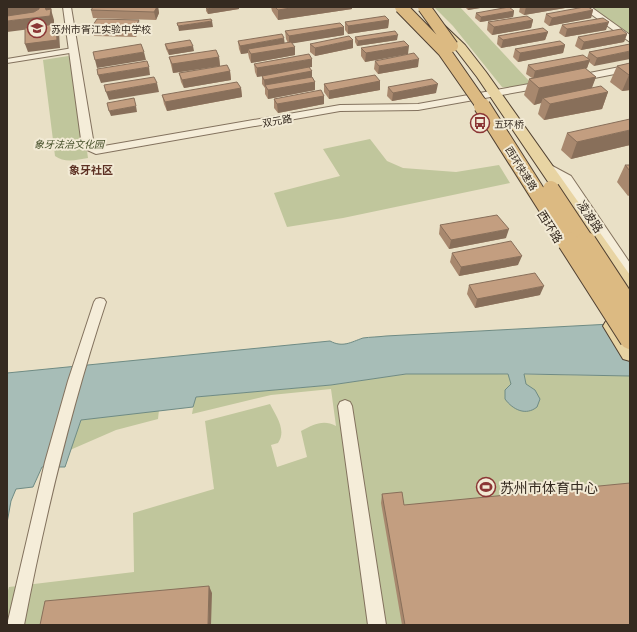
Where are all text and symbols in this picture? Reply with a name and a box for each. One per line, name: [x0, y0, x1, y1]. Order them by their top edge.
school or university icon: 苏州市胥江实验中学校: [26, 17, 48, 39]
place label: 苏州市胥江实验中学校: [51, 21, 151, 36]
street label: 双元路: [261, 110, 293, 130]
bus stop icon: 五环桥: [469, 112, 491, 134]
place label: 五环桥: [494, 116, 524, 131]
park label: 象牙法治文化园: [34, 136, 106, 151]
street label: 西环快速路: [502, 143, 542, 193]
district label: 象牙社区: [69, 161, 113, 177]
street label: 凌波路: [574, 196, 608, 236]
street label: 西环路: [534, 206, 568, 246]
sports icon: 苏州市体育中心: [475, 476, 497, 498]
place label: 苏州市体育中心: [500, 477, 598, 497]

